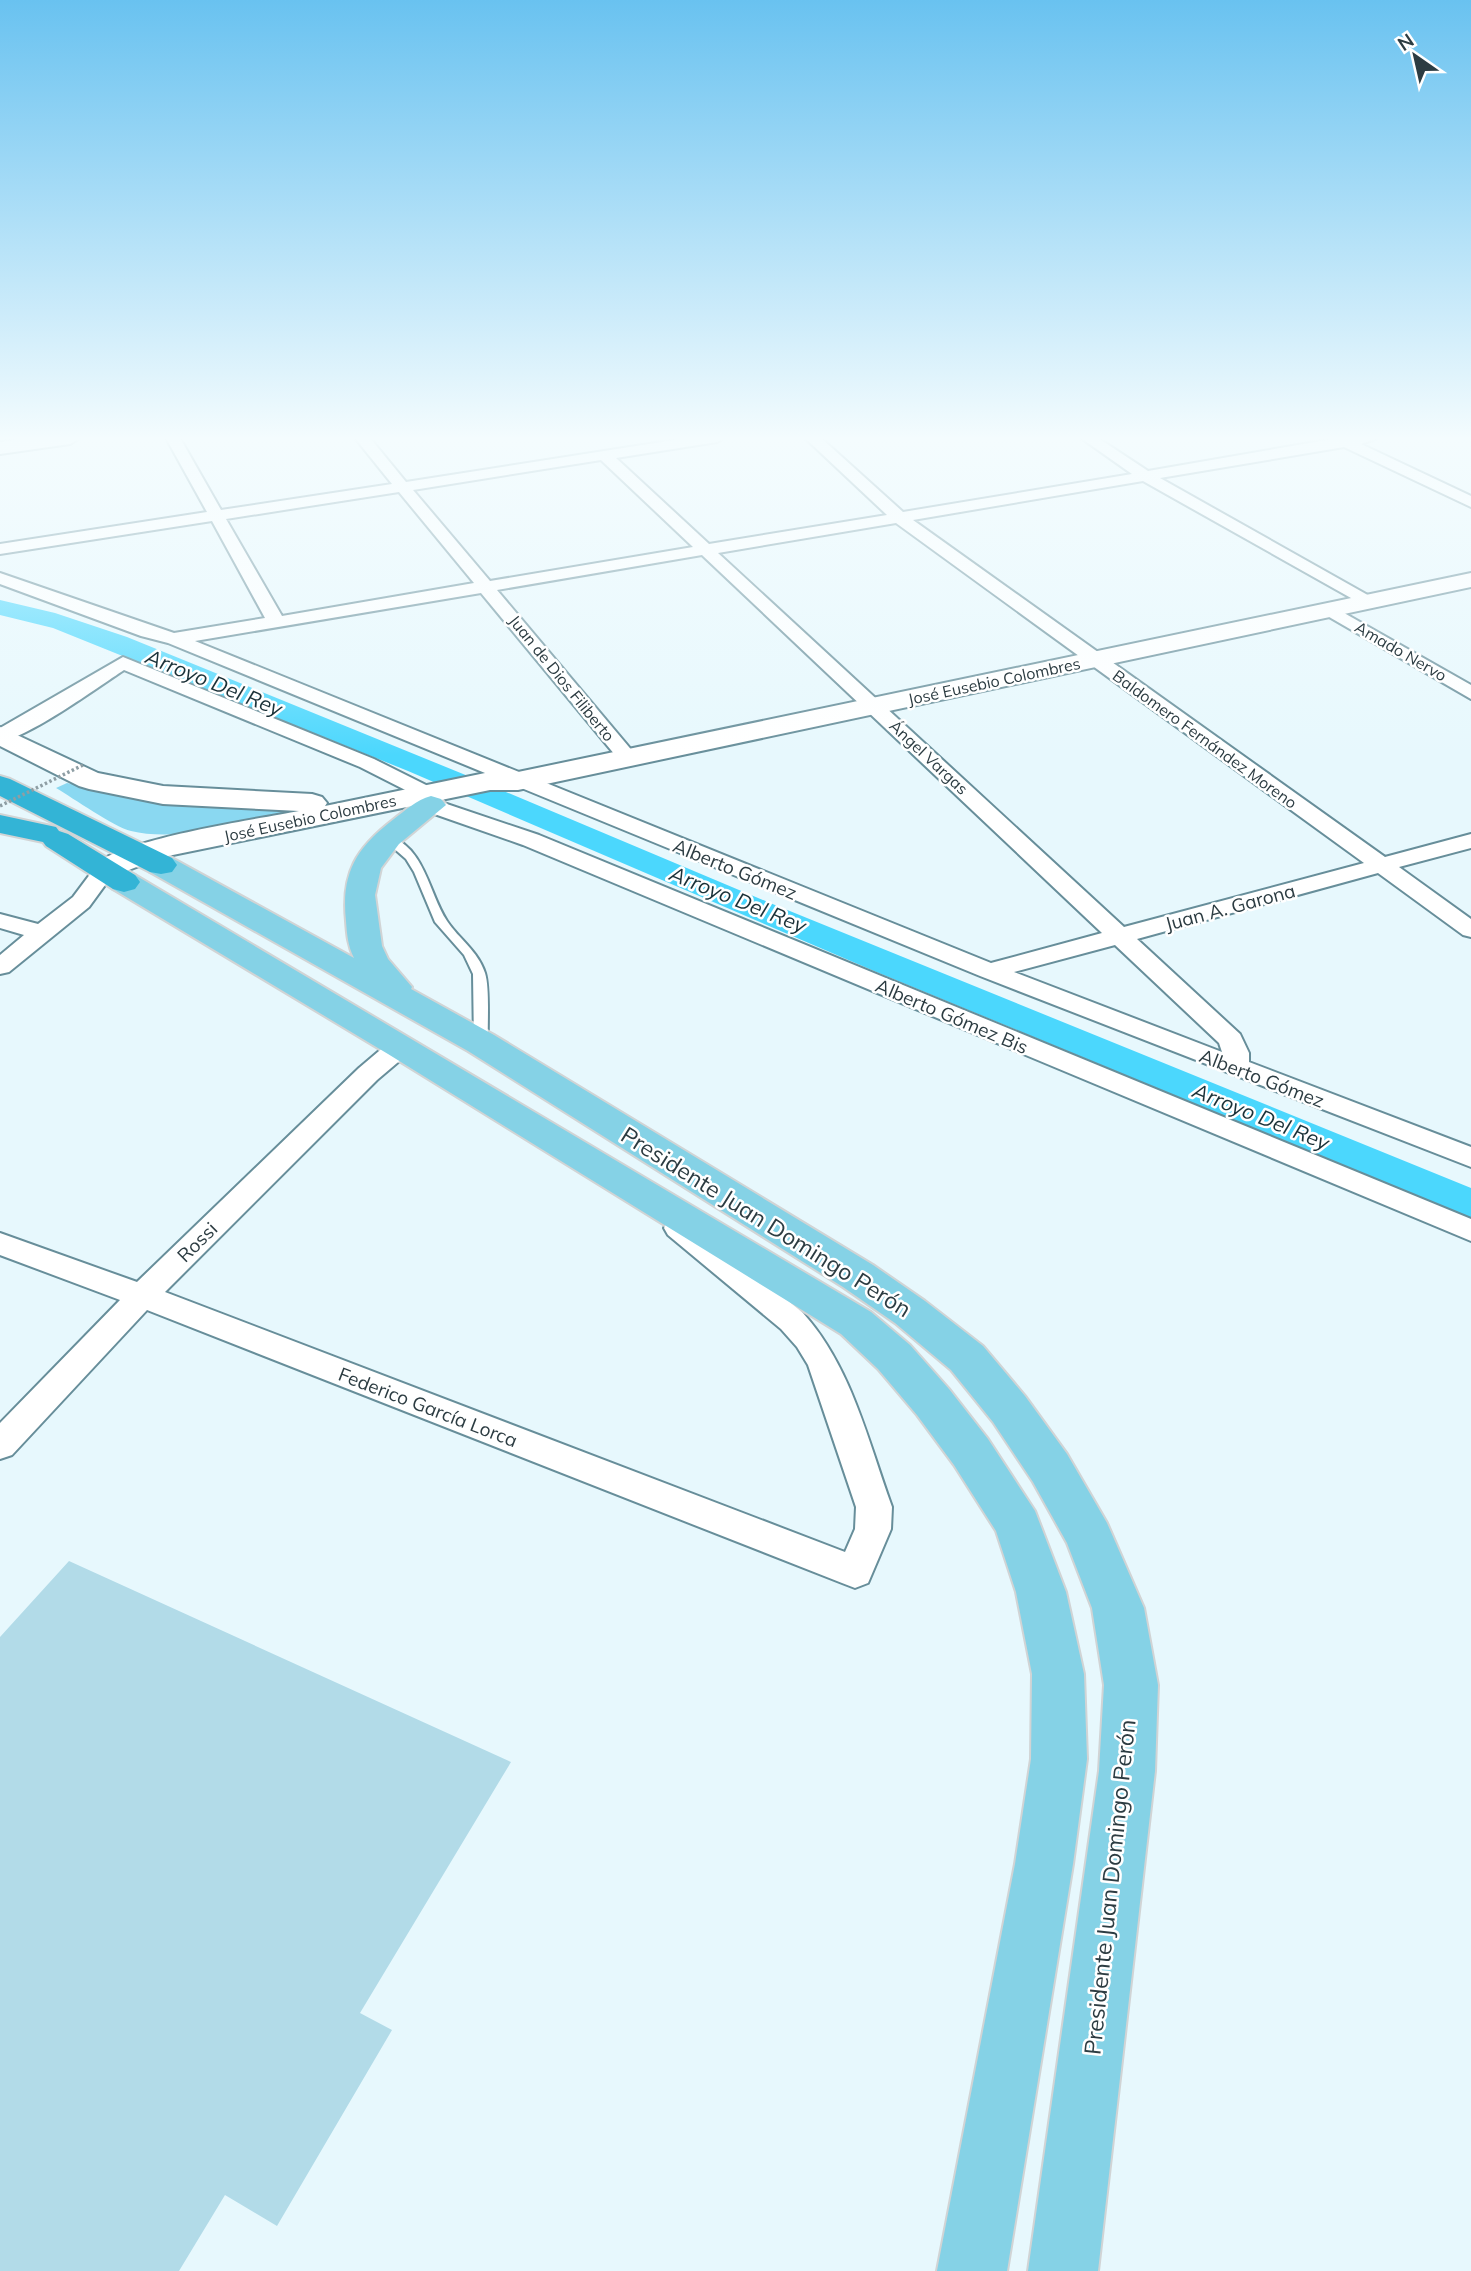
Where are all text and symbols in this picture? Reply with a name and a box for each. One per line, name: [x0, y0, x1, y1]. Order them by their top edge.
north arrow: [1380, 21, 1450, 91]
text: N: [1393, 28, 1418, 56]
street label: Juan de Dios Filiberto: [505, 611, 619, 745]
street label: Amado Nervo: [1351, 617, 1451, 685]
water label: Arroyo Del Rey: [141, 642, 287, 722]
street label: José Eusebio Colombres: [906, 653, 1082, 709]
street label: Baldomero Fernández Moreno: [1109, 665, 1301, 813]
street label: Ángel Vargas: [886, 716, 973, 799]
street label: José Eusebio Colombres: [222, 790, 398, 846]
street label: Alberto Gómez: [670, 833, 801, 905]
water label: Arroyo Del Rey: [665, 859, 811, 939]
street label: Juan A. Garona: [1162, 878, 1298, 936]
street label: Alberto Gómez Bis: [872, 973, 1032, 1059]
street label: Alberto Gómez: [1196, 1043, 1328, 1113]
water label: Arroyo Del Rey: [1188, 1076, 1334, 1156]
street label: Presidente Juan Domingo Perón: [616, 1120, 917, 1323]
street label: Rossi: [172, 1217, 222, 1267]
street label: Federico García Lorca: [335, 1362, 521, 1452]
street label: Presidente Juan Domingo Perón: [1077, 1718, 1142, 2056]

